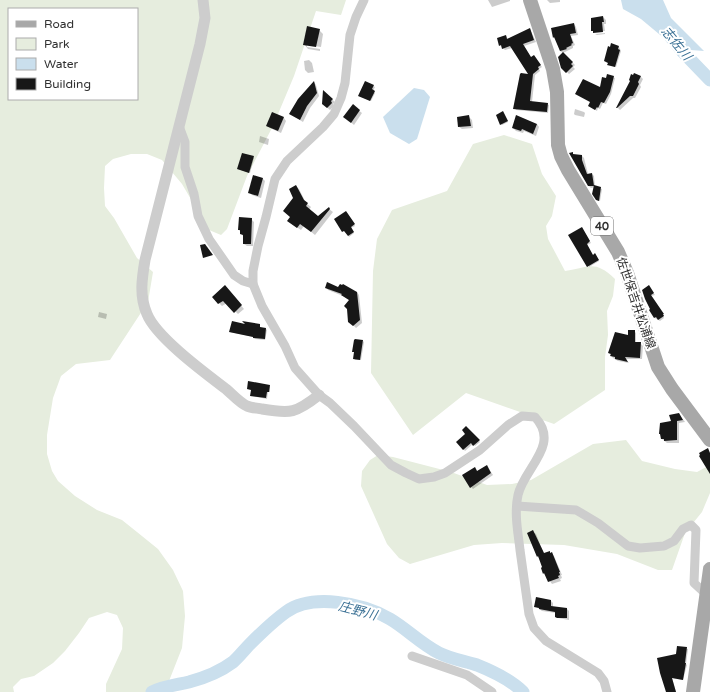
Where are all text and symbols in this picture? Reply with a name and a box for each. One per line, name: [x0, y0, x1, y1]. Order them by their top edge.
legend: [8, 8, 138, 100]
text: Road: [44, 17, 74, 31]
water label: 志佐川: [658, 24, 696, 65]
text: Park: [44, 37, 70, 51]
text: Water: [44, 57, 79, 71]
text: Building: [44, 77, 91, 91]
road number: 40: [591, 217, 613, 235]
street label: 佐世保吉井松浦線: [614, 255, 658, 351]
water label: 庄野川: [337, 598, 381, 624]

